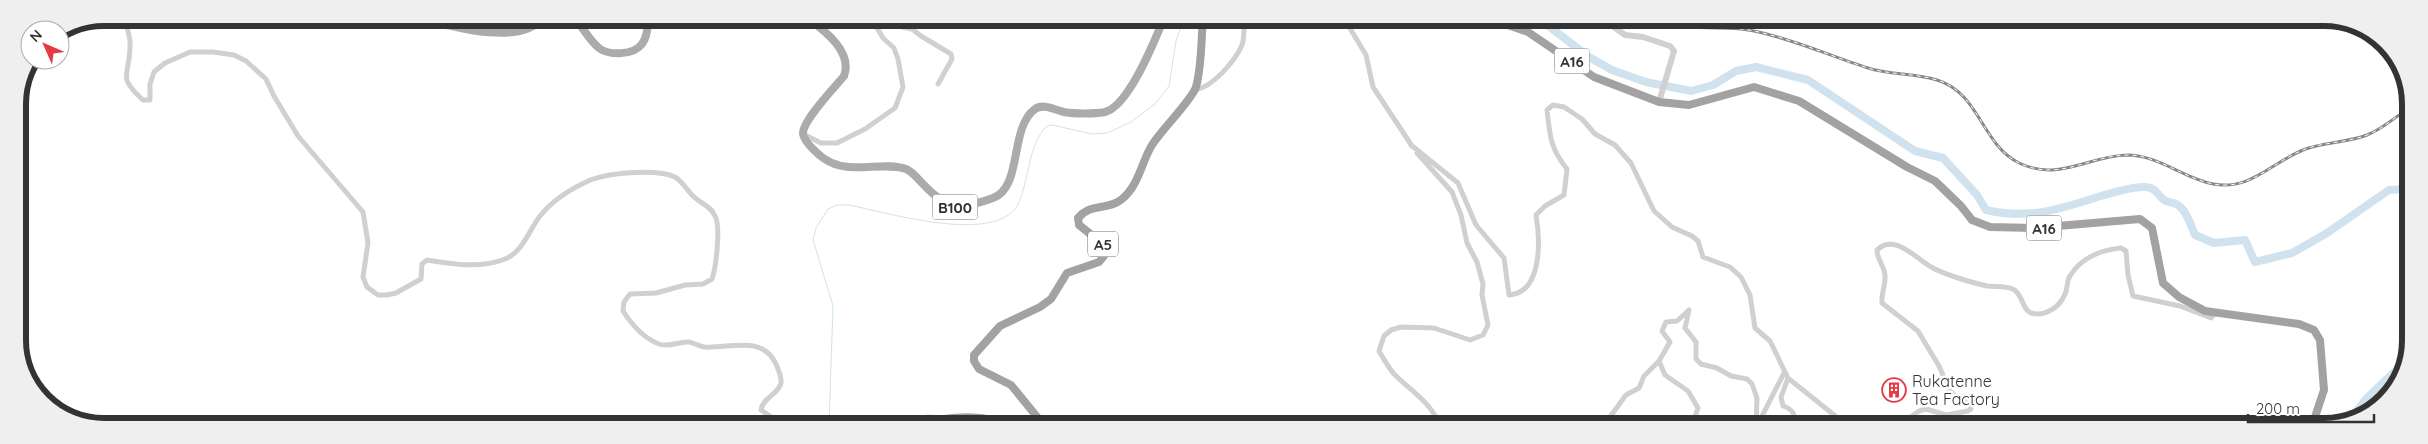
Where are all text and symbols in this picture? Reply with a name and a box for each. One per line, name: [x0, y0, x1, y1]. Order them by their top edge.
north arrow: [20, 20, 70, 70]
text: N: [26, 26, 46, 46]
road number: A16: [1554, 48, 1590, 74]
road number: B100: [932, 194, 978, 220]
road number: A16: [2026, 216, 2062, 240]
road number: A5: [1088, 232, 1118, 256]
place label: Rukatenne Tea Factory: [1912, 371, 2000, 409]
building icon: Rukatenne Tea Factory: [1881, 377, 1907, 403]
scale bar: [2248, 392, 2374, 424]
text: 200 m: [2256, 399, 2300, 418]

